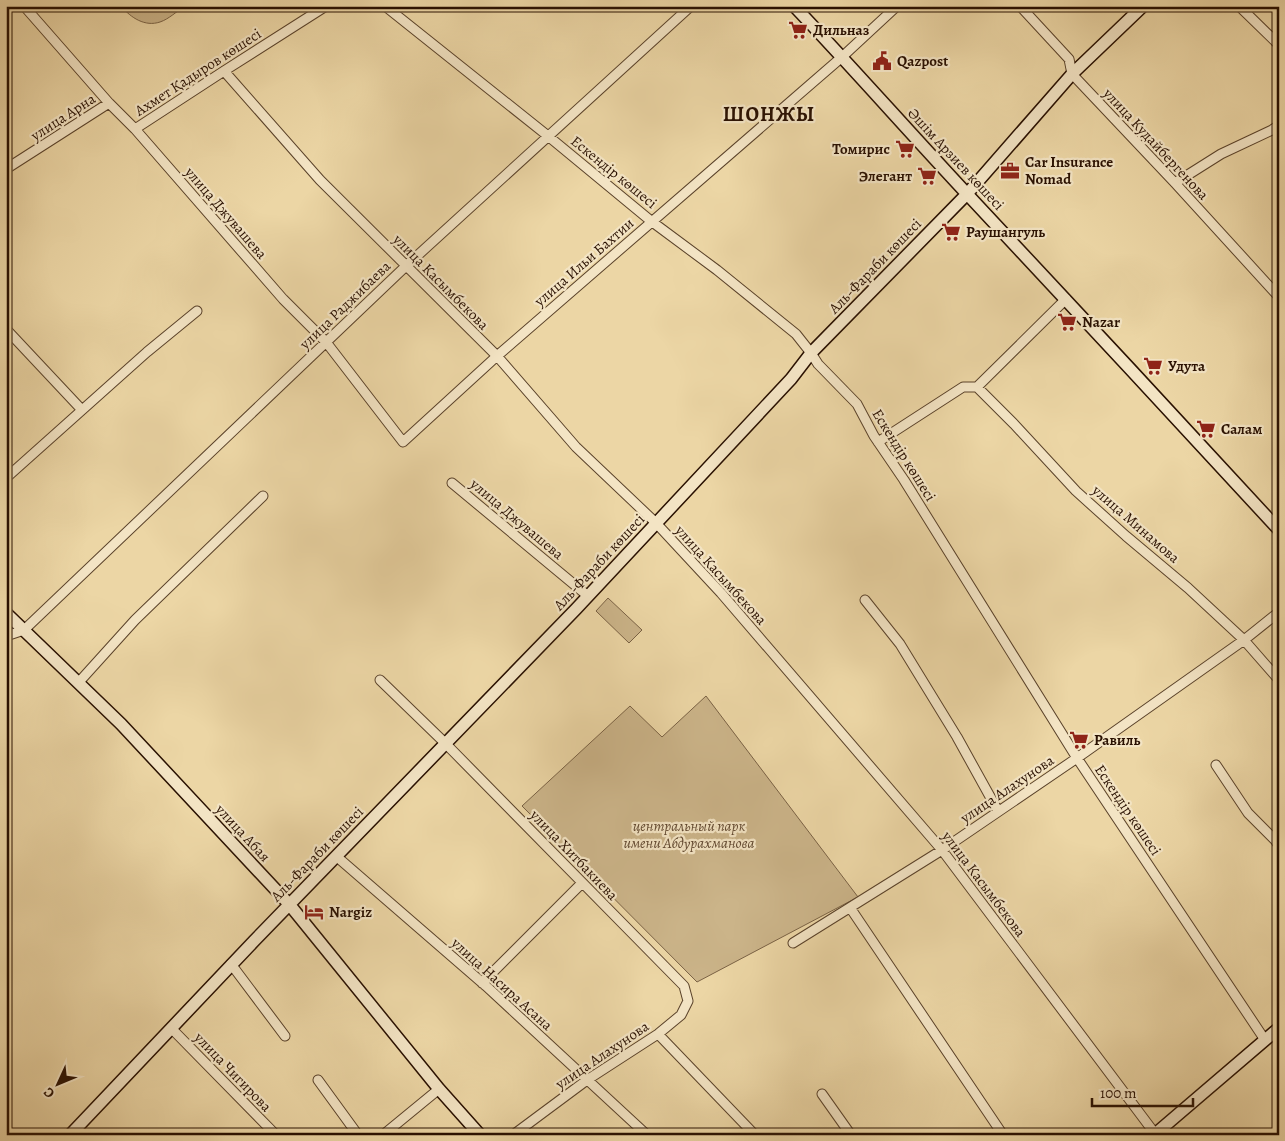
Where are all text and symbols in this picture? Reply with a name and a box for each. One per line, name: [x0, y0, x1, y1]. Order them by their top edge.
supermarket icon: Дильназ: [787, 19, 809, 41]
place label: Дильназ: [813, 20, 870, 40]
street label: Ахмет Қадыров көшесі: [130, 24, 265, 121]
public building icon: Qazpost: [871, 50, 893, 72]
place label: Qazpost: [897, 51, 948, 71]
street label: улица Кудайбергенова: [1098, 83, 1213, 204]
street label: улица Арна: [26, 89, 99, 146]
district label: ШОНЖЫ: [723, 101, 815, 128]
street label: Әшім Арзиев көшесі: [903, 104, 1009, 214]
street label: Ескендір көшесі: [567, 131, 661, 213]
supermarket icon: Томирис: [894, 138, 916, 160]
place label: Томирис: [832, 139, 890, 159]
place label: Car Insurance Nomad: [1025, 152, 1113, 189]
office icon: Car Insurance Nomad: [999, 160, 1021, 182]
street label: улица Джувашева: [180, 162, 272, 263]
supermarket icon: Элегант: [916, 165, 938, 187]
place label: Элегант: [859, 166, 912, 186]
street label: улица Ильи Бахтии: [529, 213, 638, 311]
street label: Аль-Фараби көшесі: [824, 214, 926, 319]
supermarket icon: Раушангуль: [940, 221, 962, 243]
place label: Раушангуль: [966, 222, 1045, 242]
street label: улица Касымбекова: [388, 229, 493, 334]
street label: улица Раджибаева: [294, 256, 395, 354]
supermarket icon: Nazar: [1056, 311, 1078, 333]
place label: Nazar: [1082, 312, 1120, 332]
supermarket icon: Удута: [1142, 355, 1164, 377]
place label: Удута: [1168, 356, 1206, 376]
street label: Ескендір көшесі: [868, 405, 940, 505]
supermarket icon: Салам: [1195, 418, 1217, 440]
place label: Салам: [1221, 419, 1262, 439]
street label: улица Джувашева: [465, 473, 568, 564]
street label: улица Минамова: [1087, 480, 1184, 568]
street label: Аль-Фараби көшесі: [548, 509, 649, 615]
street label: улица Касымбекова: [670, 520, 771, 629]
supermarket icon: Равиль: [1068, 729, 1090, 751]
place label: Равиль: [1094, 730, 1140, 750]
street label: улица Алахунова: [955, 750, 1058, 828]
street label: Ескендір көшесі: [1090, 761, 1166, 859]
street label: улица Абая: [210, 799, 275, 866]
street label: Аль-Фараби көшесі: [266, 802, 368, 907]
street label: улица Хитбакиева: [525, 805, 623, 905]
park label: центральный парк имени Абдурахманова: [623, 816, 755, 853]
street label: улица Касымбекова: [937, 826, 1031, 941]
hotel icon: Nargiz: [303, 901, 325, 923]
place label: Nargiz: [329, 902, 372, 922]
street label: улица Насира Асана: [446, 933, 557, 1035]
street label: улица Алахунова: [550, 1016, 653, 1094]
street label: улица Чигирова: [189, 1027, 276, 1116]
north arrow: [32, 1058, 82, 1108]
scale bar: [1092, 1076, 1194, 1108]
text: С: [39, 1083, 59, 1102]
text: 100 m: [1100, 1083, 1137, 1103]

